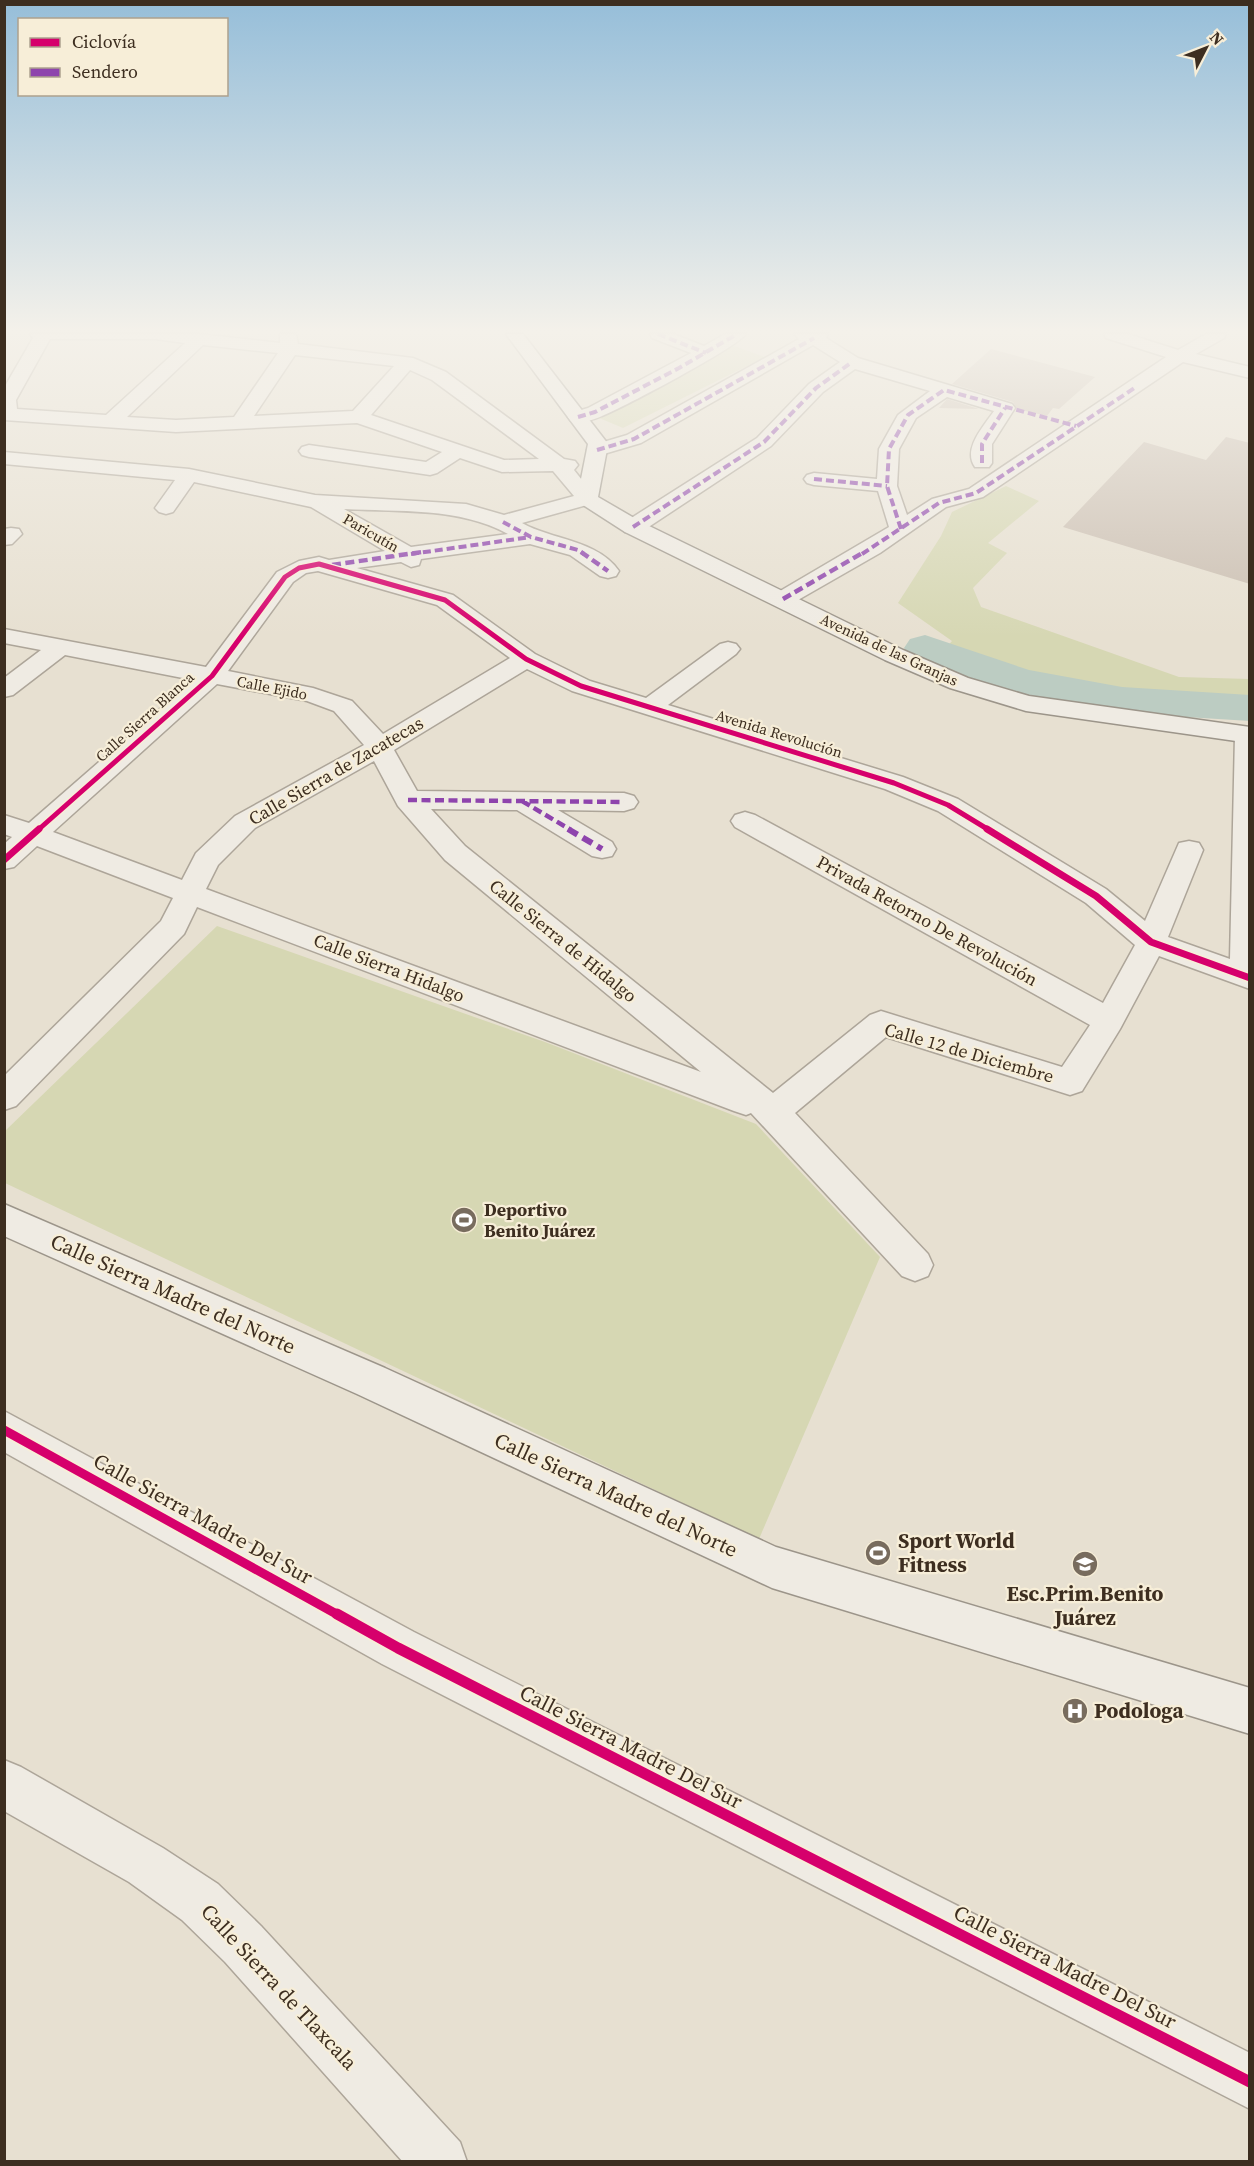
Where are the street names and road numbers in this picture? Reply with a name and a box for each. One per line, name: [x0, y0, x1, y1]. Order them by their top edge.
street label: Paricutín: [339, 508, 403, 557]
street label: Avenida de las Granjas: [817, 608, 962, 691]
street label: Calle Sierra Blanca: [91, 666, 199, 767]
street label: Calle Ejido: [235, 670, 309, 705]
street label: Avenida Revolución: [713, 704, 845, 763]
street label: Calle Sierra de Zacatecas: [244, 710, 428, 831]
street label: Privada Retorno De Revolución: [812, 849, 1042, 992]
street label: Calle Sierra de Hidalgo: [484, 873, 642, 1008]
street label: Calle Sierra Hidalgo: [310, 927, 468, 1008]
street label: Calle 12 de Diciembre: [882, 1016, 1057, 1089]
street label: Calle Sierra Madre del Norte: [46, 1226, 300, 1361]
street label: Calle Sierra Madre del Norte: [490, 1425, 743, 1564]
street label: Calle Sierra Madre Del Sur: [88, 1446, 318, 1591]
street label: Calle Sierra Madre Del Sur: [515, 1678, 748, 1815]
street label: Calle Sierra de Tlaxcala: [195, 1897, 364, 2076]
street label: Calle Sierra Madre Del Sur: [949, 1898, 1182, 2035]

